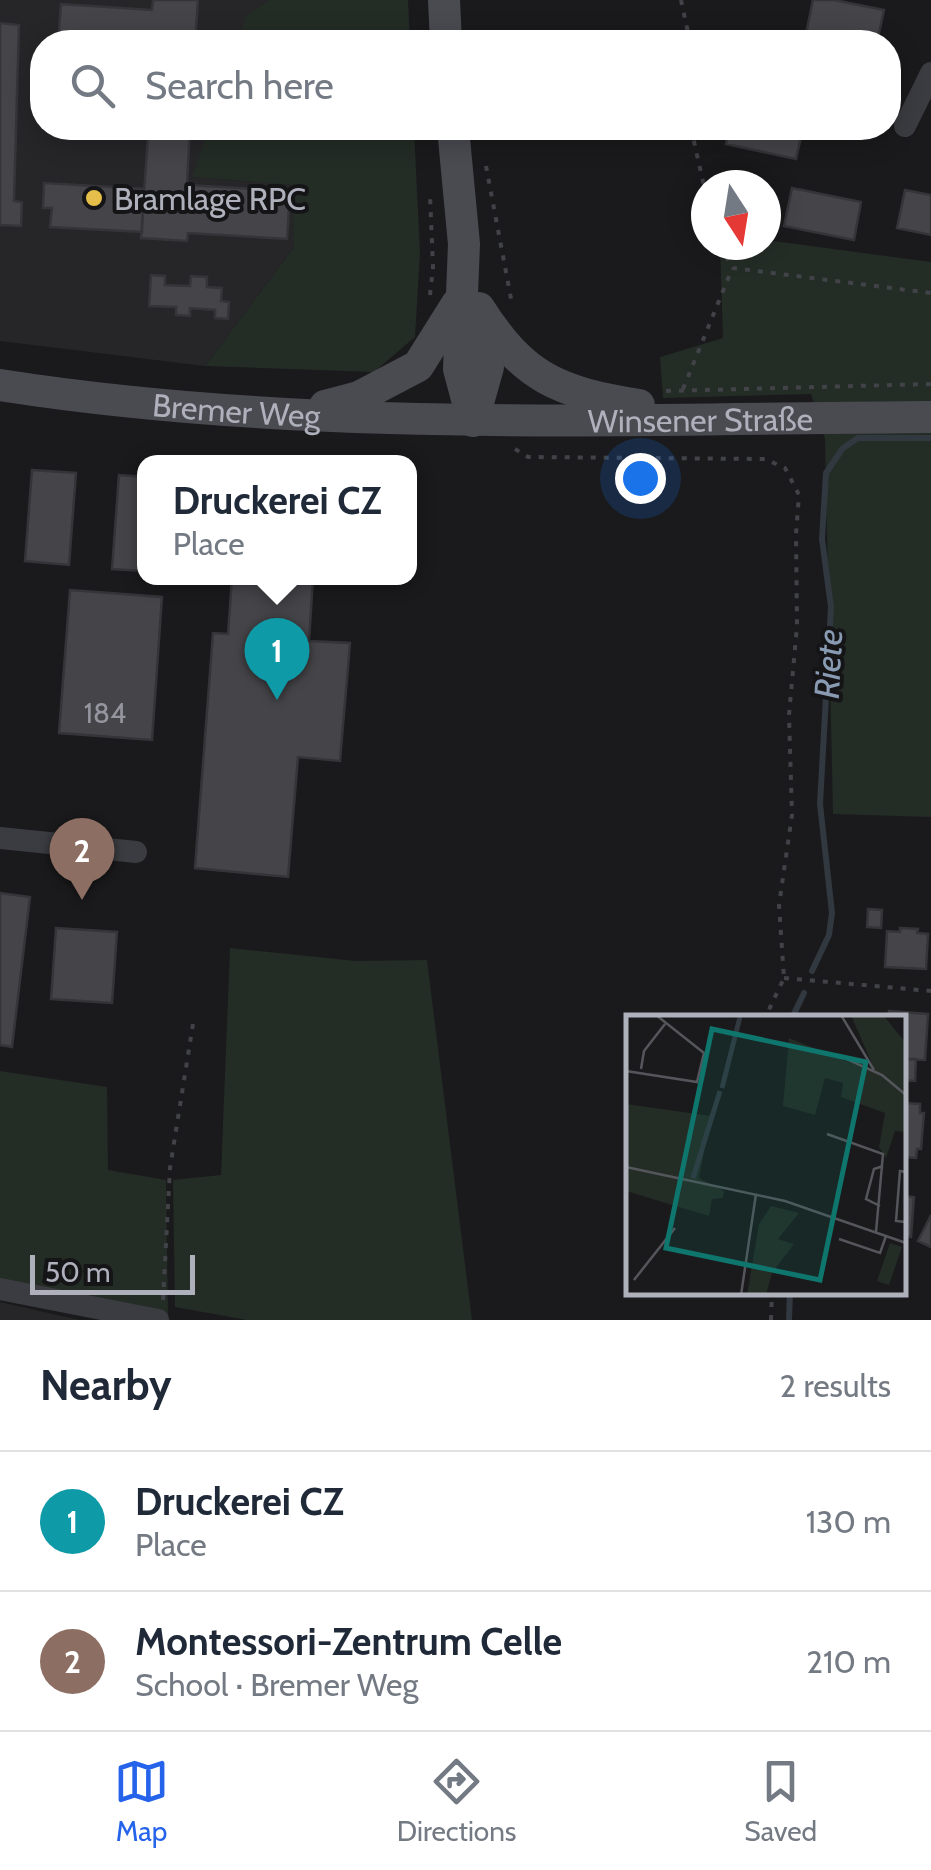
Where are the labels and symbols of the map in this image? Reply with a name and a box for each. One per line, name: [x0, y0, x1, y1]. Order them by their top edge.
north arrow: [691, 170, 781, 260]
place label: Bramlage RPC: [114, 179, 306, 218]
marker: Bramlage RPC: [83, 187, 105, 209]
street label: Bremer Weg: [151, 385, 322, 435]
street label: Winsener Straße: [588, 399, 813, 440]
your location: [615, 453, 666, 504]
pin: 1: [244, 618, 310, 700]
water label: Riete: [805, 628, 851, 700]
house number: 184: [84, 696, 126, 730]
pin: 2: [49, 818, 114, 900]
inset map: [626, 1015, 906, 1295]
scale bar: [30, 1250, 195, 1294]

